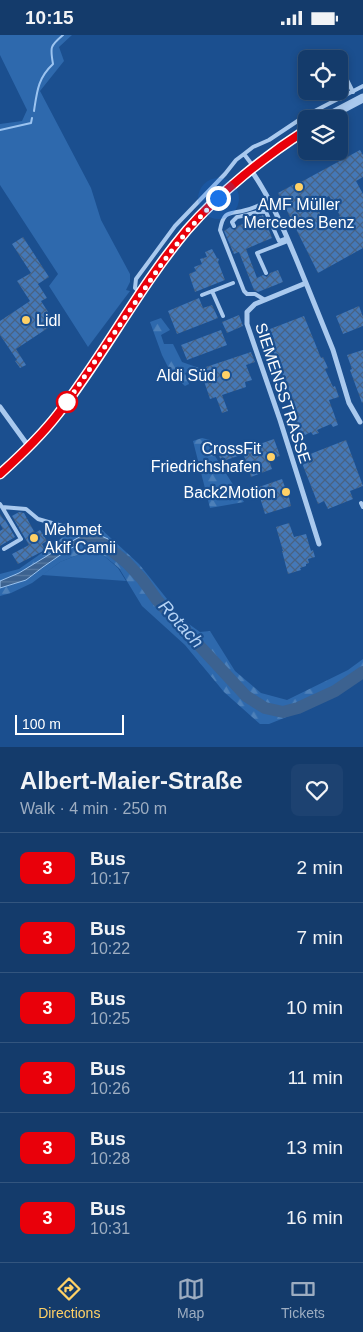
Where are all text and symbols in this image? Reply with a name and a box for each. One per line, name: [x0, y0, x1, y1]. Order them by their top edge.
text: 10:15: [25, 7, 74, 28]
map controls: [298, 50, 348, 160]
button: locate: [298, 50, 348, 100]
button: layers: [298, 110, 348, 160]
marker: AMF Müller Mercedes Benz: [293, 181, 305, 193]
your location: [206, 186, 231, 211]
place label: AMF Müller Mercedes Benz: [243, 196, 355, 231]
place label: Lidl: [36, 312, 61, 329]
marker: Lidl: [20, 314, 32, 326]
street label: SIEMENSSTRASSE: [252, 321, 314, 465]
place label: Aldi Süd: [156, 367, 216, 384]
marker: Aldi Süd: [220, 369, 232, 381]
unlabelled marker: [56, 391, 78, 413]
place label: CrossFit Friedrichshafen: [151, 440, 262, 475]
marker: CrossFit Friedrichshafen: [265, 451, 277, 463]
place label: Back2Motion: [184, 484, 276, 501]
marker: Back2Motion: [280, 486, 292, 498]
place label: Mehmet Akif Camii: [44, 521, 116, 556]
marker: Mehmet Akif Camii: [28, 532, 40, 544]
water label: Rotach: [154, 596, 208, 652]
scale bar: [15, 712, 124, 735]
text: 100 m: [22, 716, 61, 732]
button: heart: [291, 764, 343, 816]
text: Albert-Maier-Straße: [20, 767, 243, 794]
text: Walk · 4 min · 250 m: [20, 800, 167, 817]
text: Bus: [90, 848, 126, 869]
text: 2 min: [297, 857, 343, 878]
text: 3: [42, 858, 53, 878]
text: 10:17: [90, 870, 130, 887]
text: Bus: [90, 918, 126, 939]
text: 7 min: [297, 927, 343, 948]
text: 3: [42, 928, 53, 948]
text: 10:22: [90, 940, 130, 957]
text: Bus: [90, 988, 126, 1009]
text: 10 min: [286, 997, 343, 1018]
text: 3: [42, 998, 53, 1018]
text: 10:25: [90, 1010, 130, 1027]
text: Bus: [90, 1058, 126, 1079]
text: 11 min: [287, 1067, 343, 1088]
text: 3: [42, 1068, 53, 1088]
text: 10:26: [90, 1080, 130, 1097]
text: Bus: [90, 1128, 126, 1149]
text: 13 min: [286, 1137, 343, 1158]
text: 3: [42, 1138, 53, 1158]
text: 10:28: [90, 1150, 130, 1167]
text: Bus: [90, 1198, 126, 1219]
text: 16 min: [286, 1207, 343, 1228]
text: 3: [42, 1208, 53, 1228]
text: 10:31: [90, 1220, 130, 1237]
tab: Directions: [38, 1275, 100, 1321]
tab: Map: [177, 1275, 205, 1321]
tab: Tickets: [281, 1275, 325, 1321]

